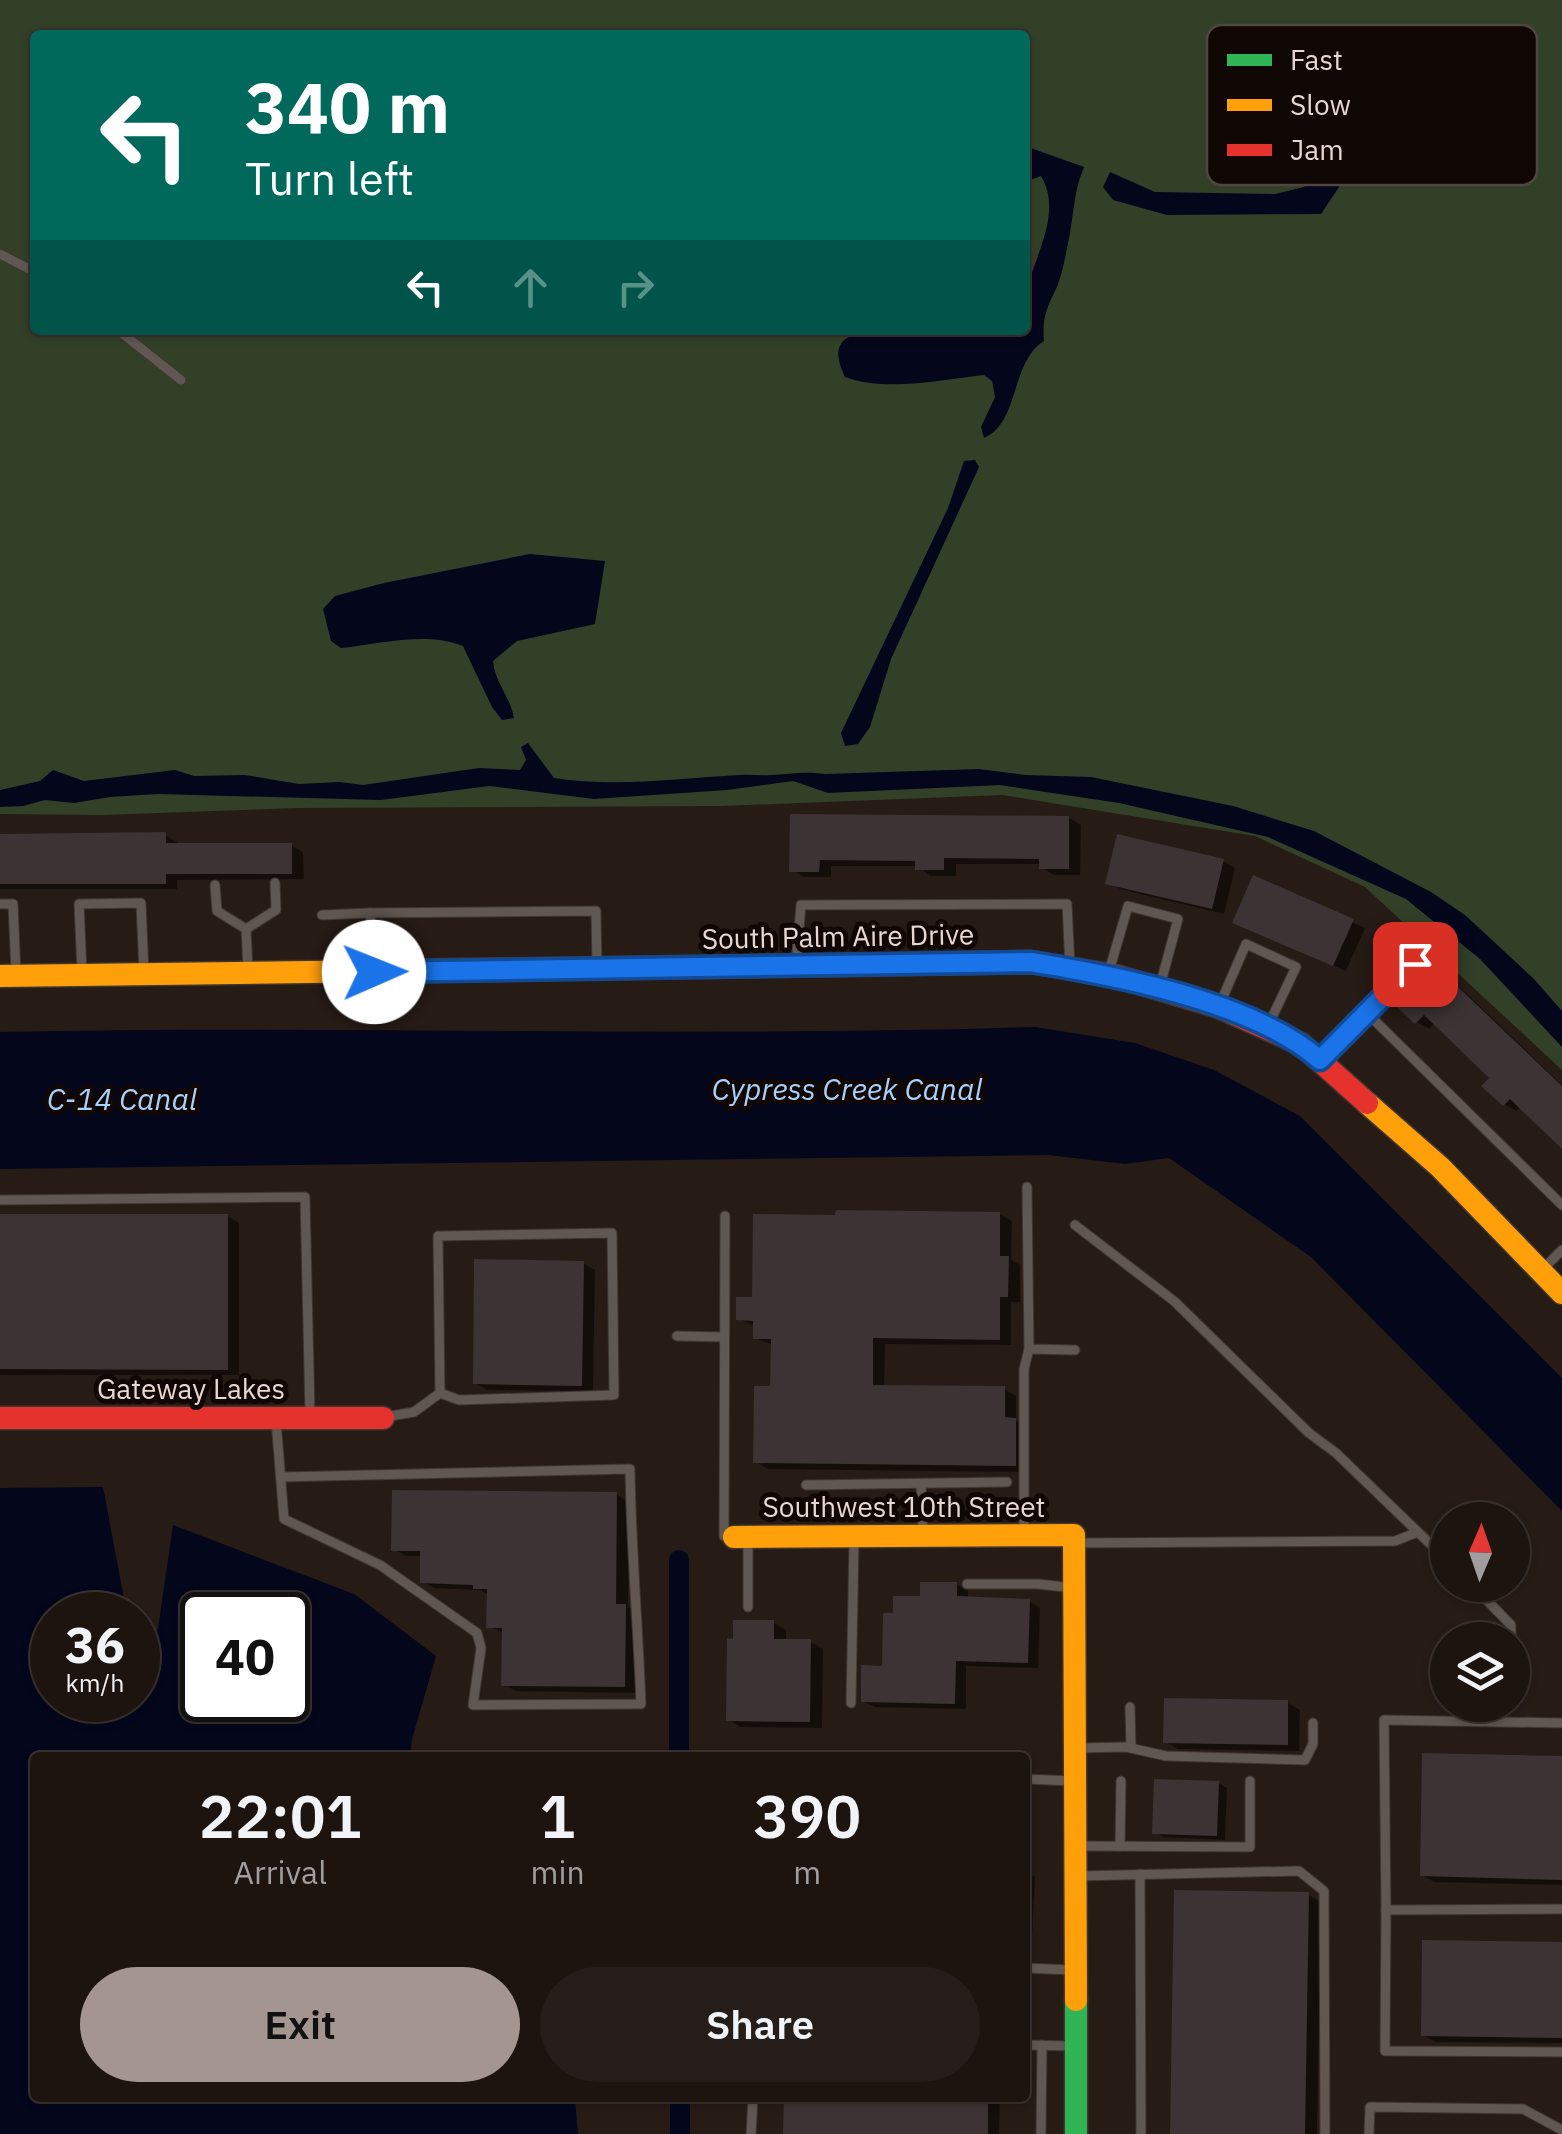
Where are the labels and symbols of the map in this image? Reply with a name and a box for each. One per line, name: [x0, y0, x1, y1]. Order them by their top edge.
legend: [1207, 25, 1537, 185]
text: Fast: [1290, 41, 1343, 78]
text: Slow: [1290, 86, 1351, 123]
text: Jam: [1290, 131, 1344, 168]
street label: South Palm Aire Drive: [701, 915, 975, 957]
position arrow: [322, 920, 426, 1024]
pin: [1373, 922, 1458, 1007]
water label: Cypress Creek Canal: [712, 1069, 982, 1108]
water label: C-14 Canal: [47, 1079, 197, 1118]
street label: Gateway Lakes: [97, 1370, 285, 1407]
street label: Southwest 10th Street: [763, 1488, 1045, 1525]
north arrow: [1430, 1502, 1530, 1602]
speed limit sign: 40: [180, 1592, 310, 1722]

